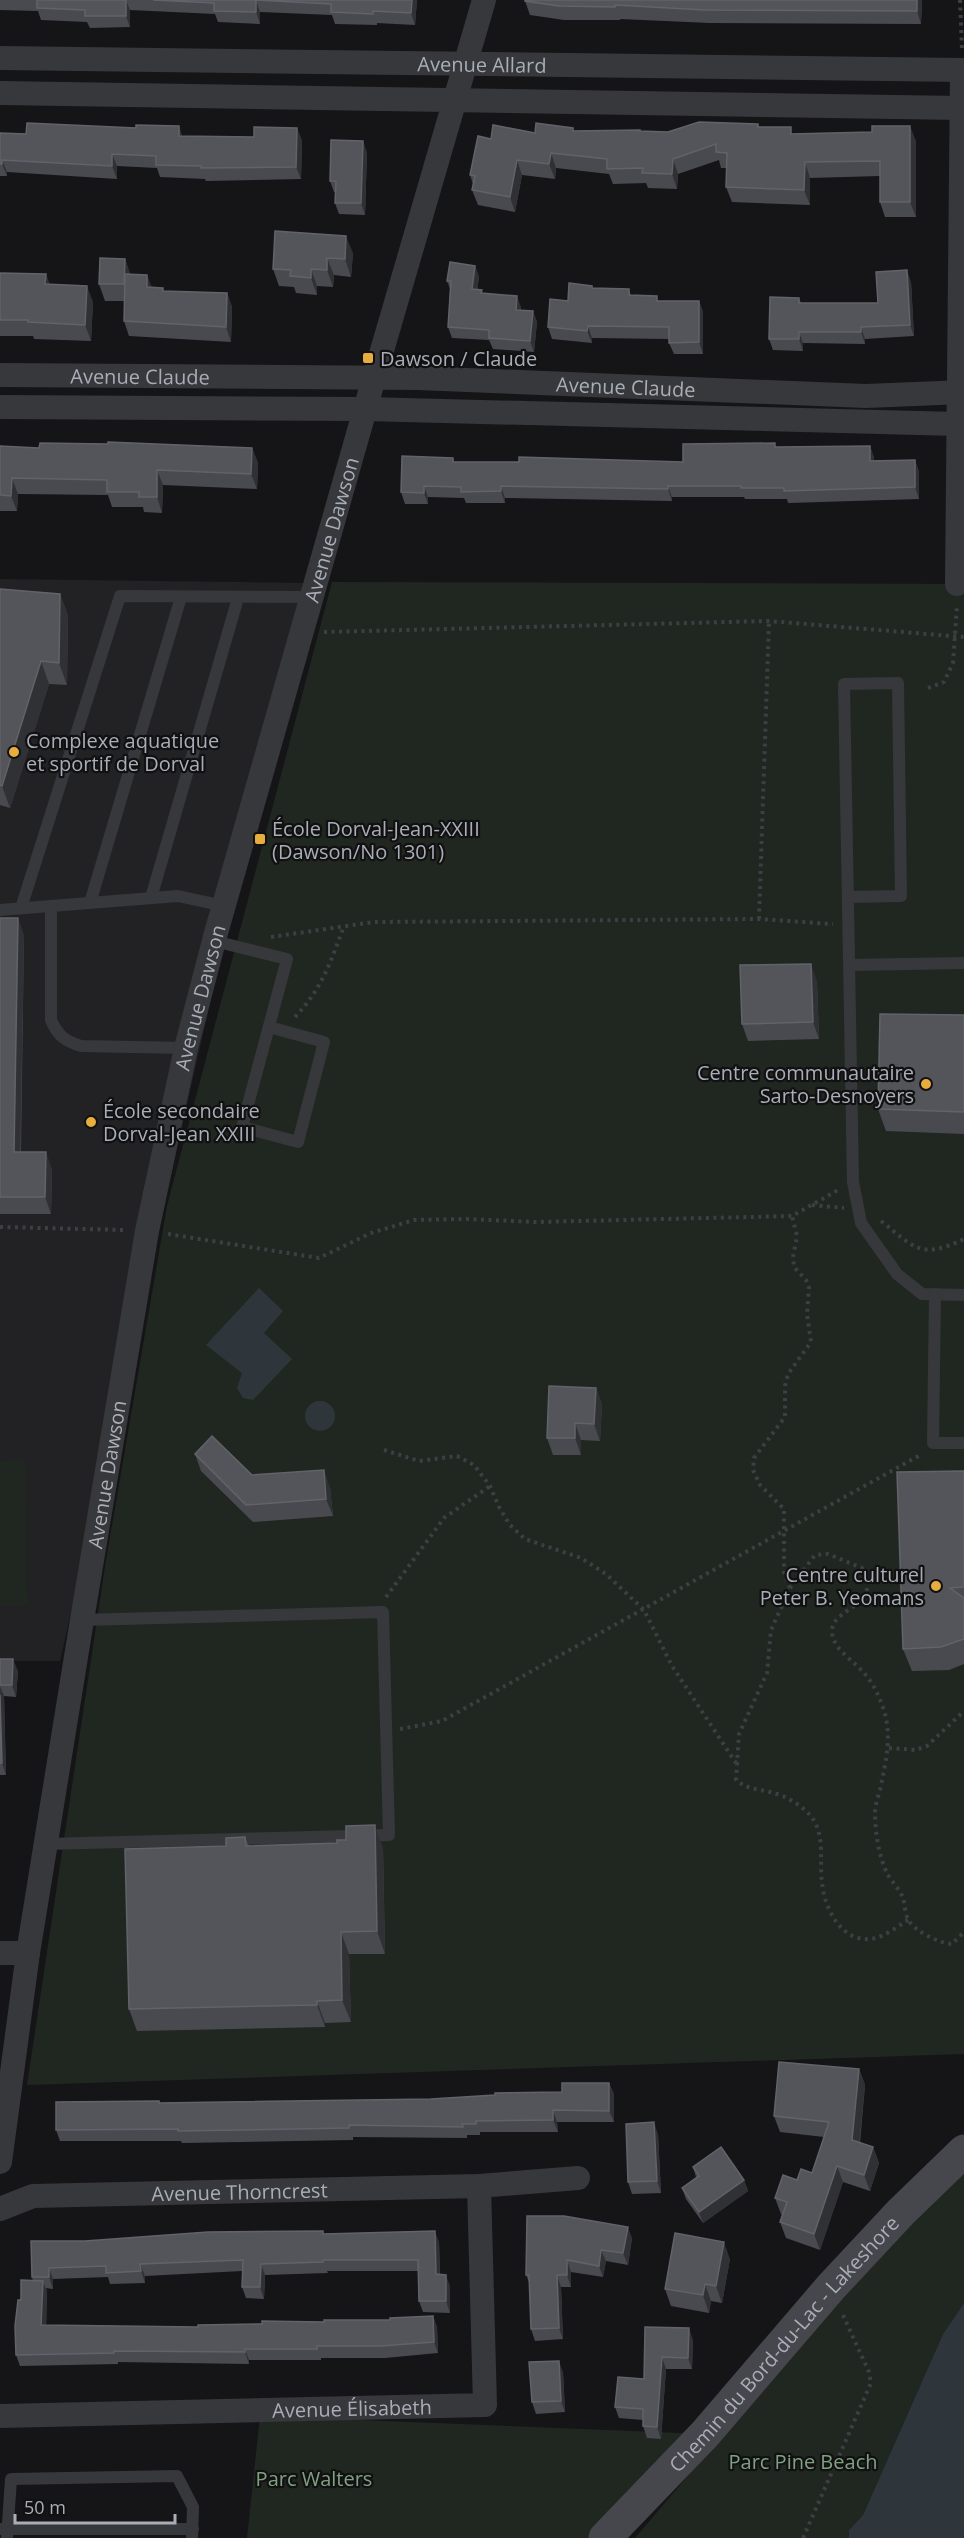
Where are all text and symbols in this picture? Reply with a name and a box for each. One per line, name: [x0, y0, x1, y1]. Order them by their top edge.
street label: Avenue Allard: [417, 50, 547, 78]
place label: Dawson / Claude: [380, 345, 537, 372]
marker: Dawson / Claude: [361, 351, 375, 365]
street label: Avenue Claude: [70, 362, 210, 390]
street label: Avenue Claude: [556, 370, 696, 403]
street label: Avenue Dawson: [297, 454, 364, 605]
place label: Complexe aquatique et sportif de Dorval: [26, 727, 219, 777]
marker: Complexe aquatique et sportif de Dorval: [7, 745, 21, 759]
place label: École Dorval-Jean-XXIII (Dawson/No 1301): [272, 815, 480, 865]
marker: École Dorval-Jean-XXIII (Dawson/No 1301): [253, 832, 267, 846]
street label: Avenue Dawson: [168, 921, 231, 1073]
place label: Centre communautaire Sarto-Desnoyers: [697, 1059, 914, 1109]
marker: Centre communautaire Sarto-Desnoyers: [919, 1077, 933, 1091]
place label: École secondaire Dorval-Jean XXIII: [103, 1097, 260, 1147]
marker: École secondaire Dorval-Jean XXIII: [84, 1115, 98, 1129]
street label: Avenue Dawson: [81, 1398, 132, 1550]
place label: Centre culturel Peter B. Yeomans: [760, 1561, 924, 1611]
marker: Centre culturel Peter B. Yeomans: [929, 1579, 943, 1593]
street label: Avenue Thorncrest: [151, 2176, 328, 2207]
street label: Chemin du Bord-du-Lac - Lakeshore: [662, 2210, 904, 2478]
street label: Avenue Élisabeth: [272, 2393, 432, 2423]
park label: Parc Pine Beach: [729, 2448, 877, 2475]
park label: Parc Walters: [256, 2465, 372, 2492]
scale bar: [15, 2487, 176, 2525]
text: 50 m: [24, 2495, 66, 2519]

